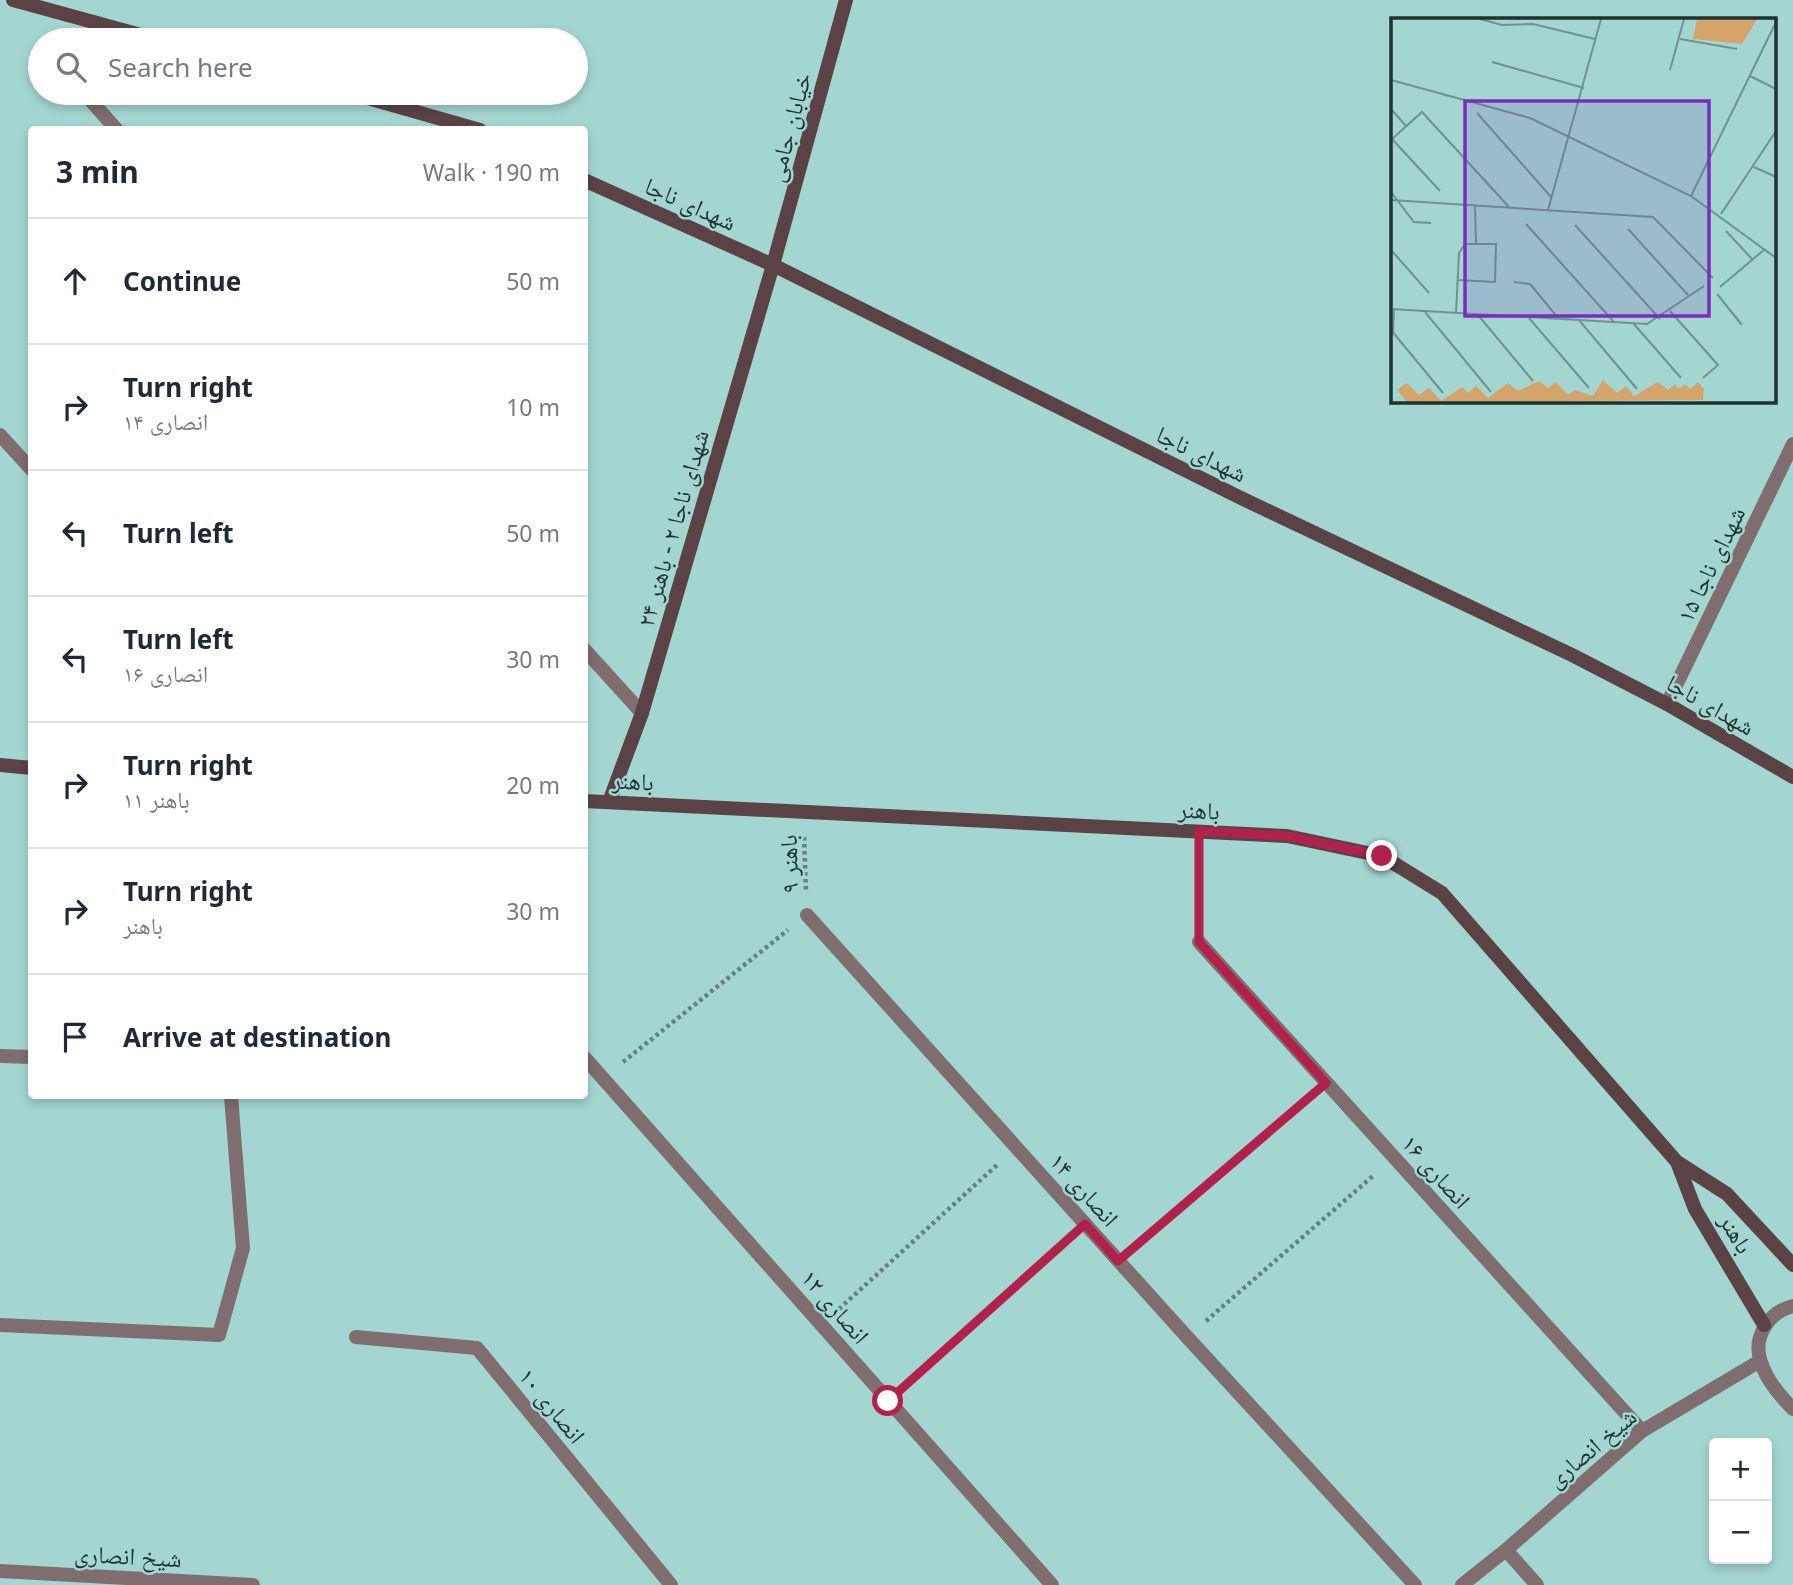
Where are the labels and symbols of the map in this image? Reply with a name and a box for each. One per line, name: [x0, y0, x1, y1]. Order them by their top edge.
inset map: [1391, 18, 1776, 402]
street label: خیابان جامی: [758, 69, 818, 185]
street label: شهدای ناجا: [640, 168, 742, 238]
street label: شهدای ناجا: [1151, 417, 1253, 489]
street label: شهدای ناجا ۲ - باهنر ۲۴: [628, 426, 716, 630]
street label: شهدای ناجا ۱۵: [1668, 501, 1752, 627]
street label: شهدای ناجا: [1661, 665, 1761, 743]
street label: باهنر: [610, 762, 655, 798]
street label: باهنر: [1176, 791, 1221, 827]
street label: باهنر ۹: [770, 834, 806, 894]
route end: [1366, 840, 1397, 871]
street label: انصاری ۱۶: [1395, 1127, 1479, 1215]
street label: انصاری ۱۴: [1043, 1145, 1127, 1233]
street label: باهنر: [1712, 1206, 1762, 1259]
street label: انصاری ۱۲: [794, 1262, 878, 1350]
street label: انصاری ۱۰: [512, 1360, 594, 1450]
route start: [872, 1385, 903, 1416]
street label: شیخ انصاری: [1539, 1400, 1643, 1494]
street label: شیخ انصاری: [73, 1536, 183, 1574]

